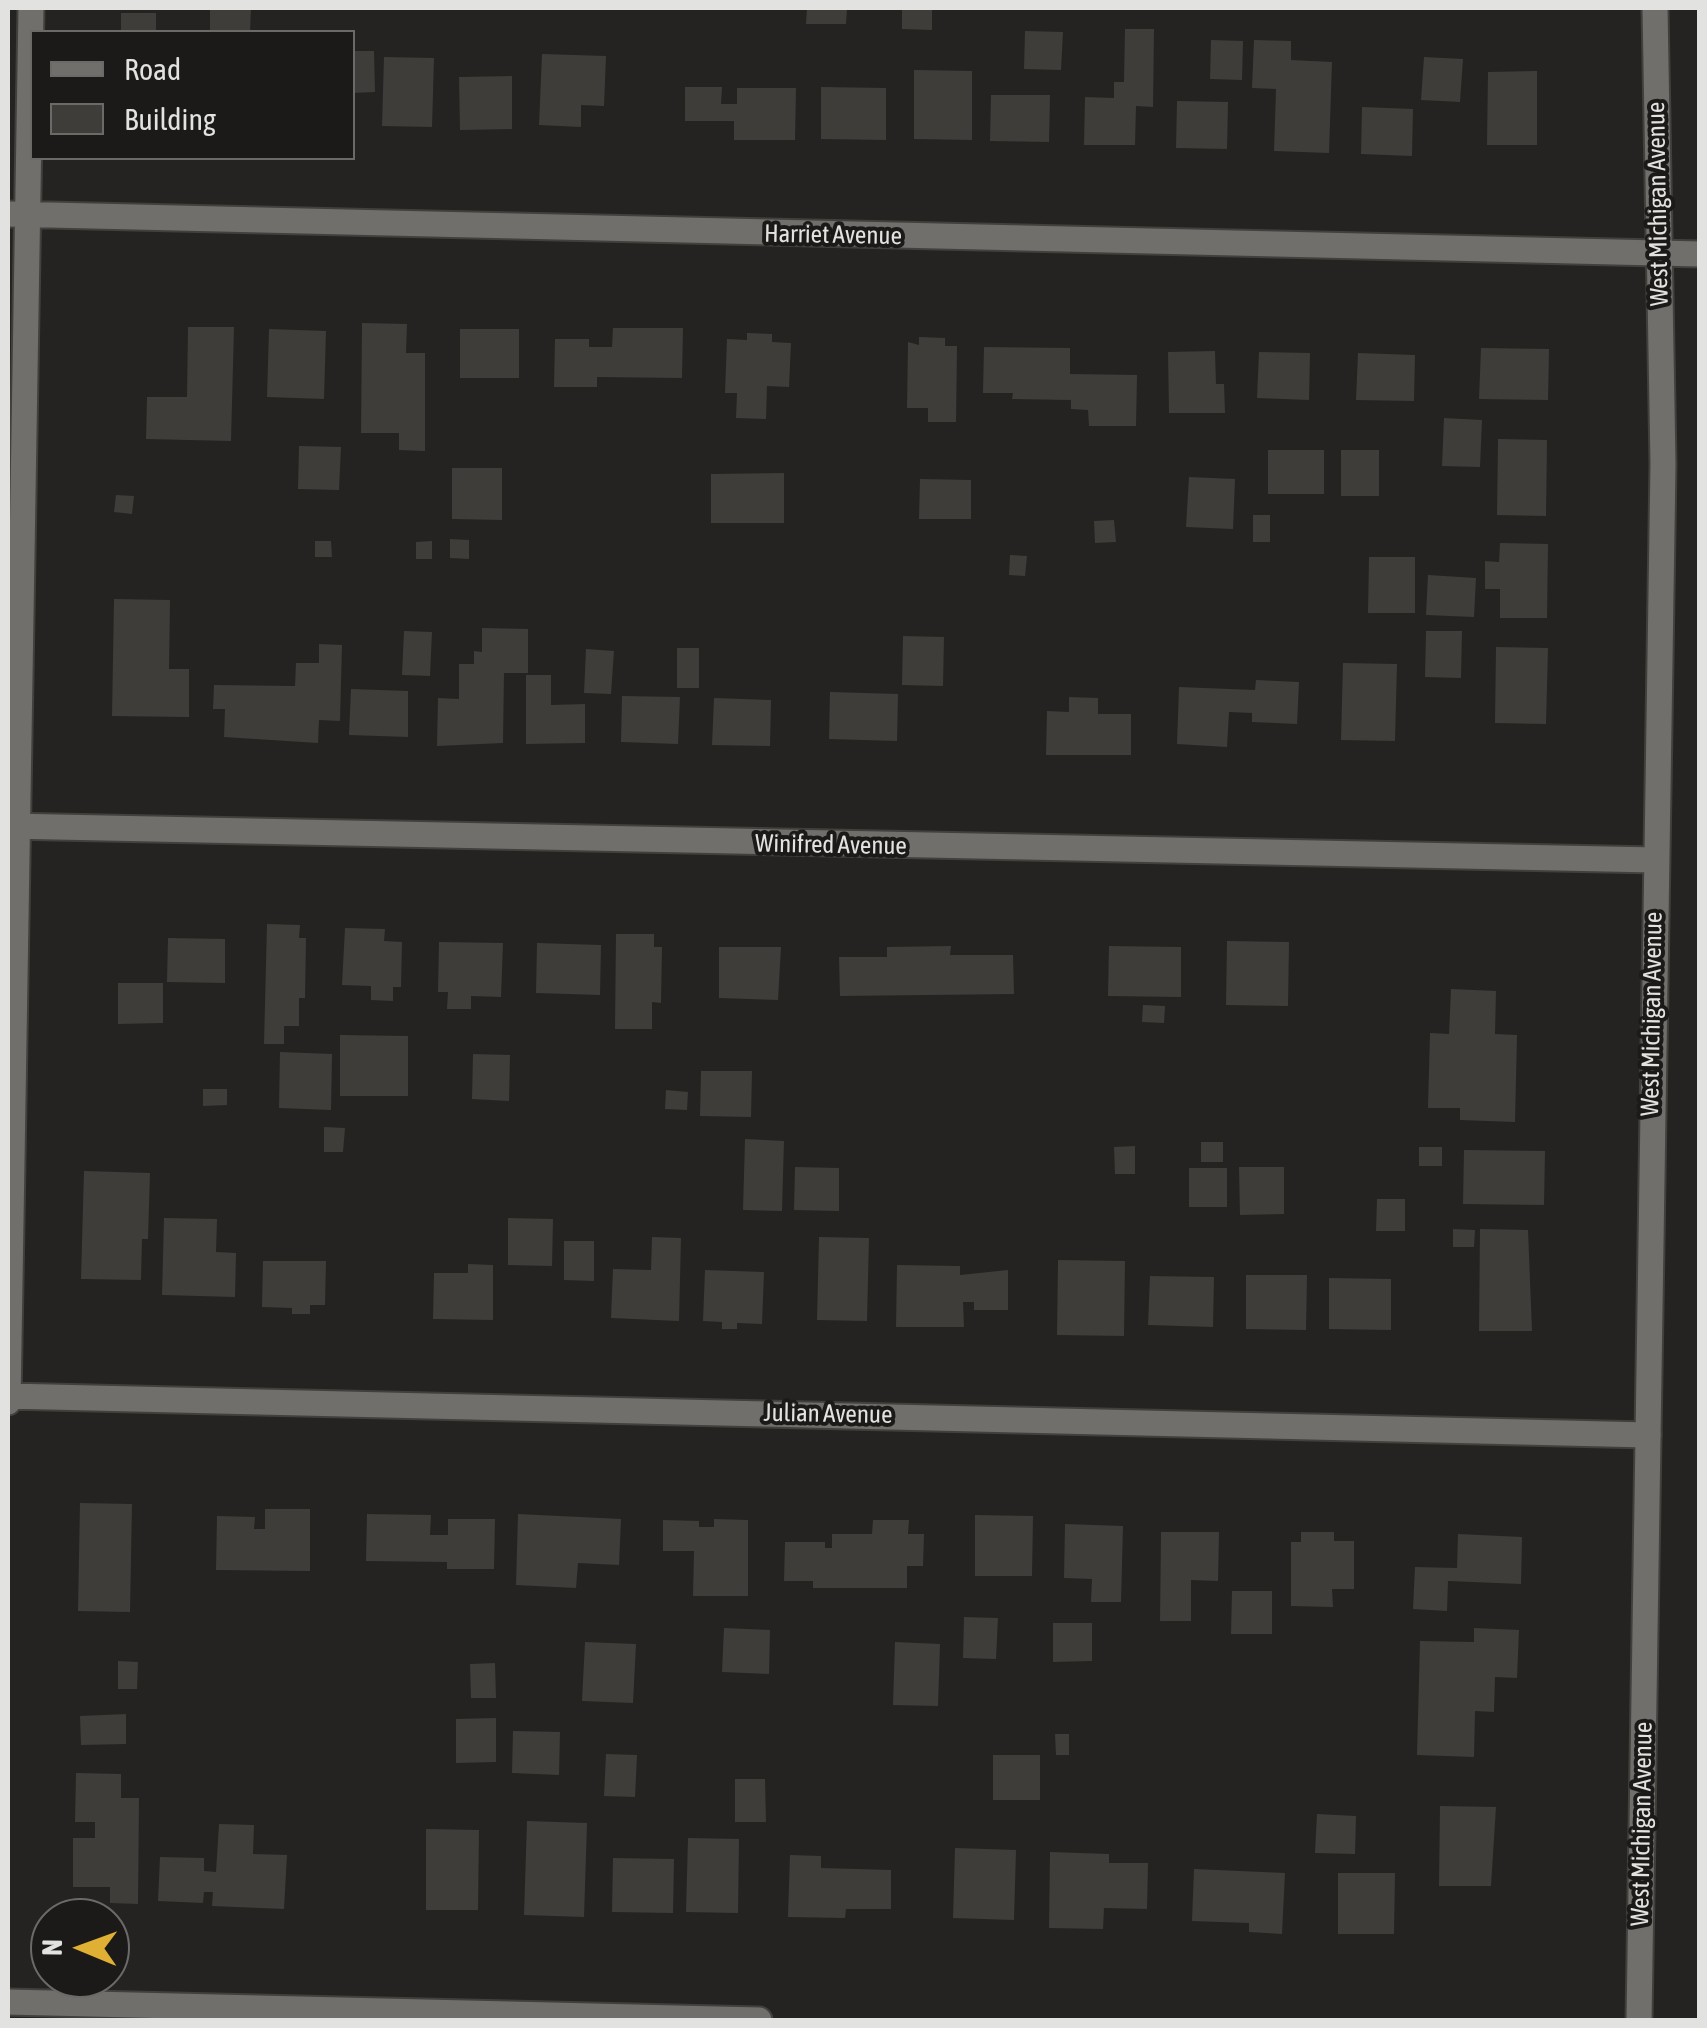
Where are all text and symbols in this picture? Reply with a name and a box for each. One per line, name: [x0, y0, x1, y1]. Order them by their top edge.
legend: [30, 30, 355, 160]
text: Road: [124, 52, 181, 86]
text: Building: [124, 102, 216, 136]
street label: West Michigan Avenue: [1641, 102, 1675, 306]
street label: Harriet Avenue: [764, 219, 902, 251]
street label: Winifred Avenue: [755, 829, 907, 861]
street label: West Michigan Avenue: [1635, 912, 1669, 1116]
street label: Julian Avenue: [763, 1398, 893, 1430]
street label: West Michigan Avenue: [1625, 1722, 1659, 1926]
north arrow: [30, 1898, 130, 1998]
text: N: [36, 1939, 68, 1956]

